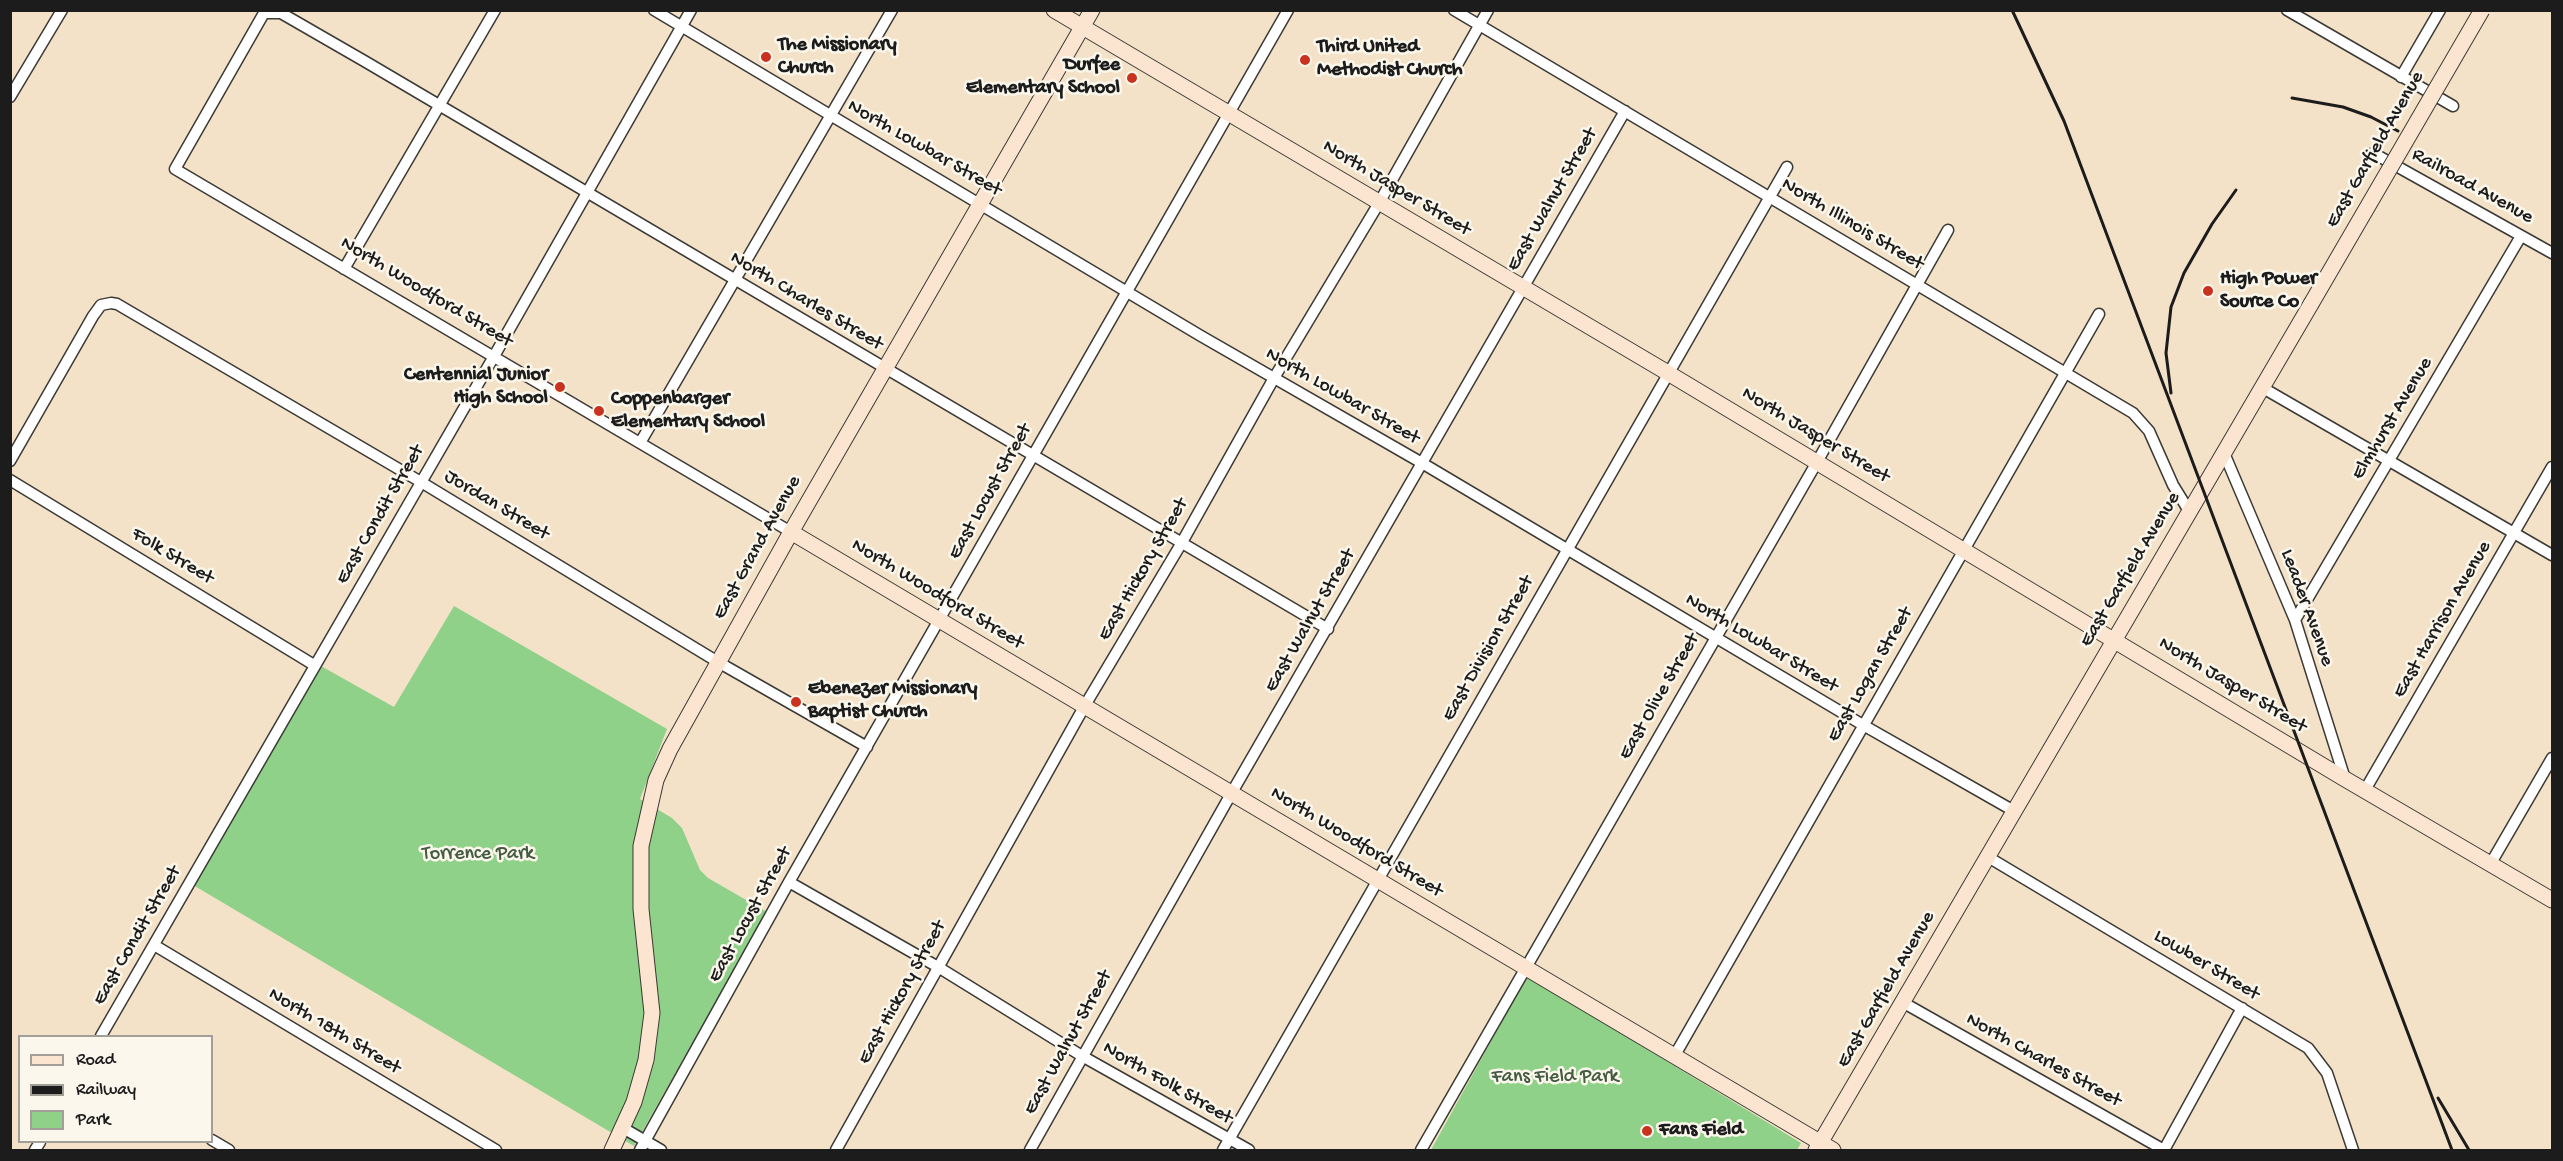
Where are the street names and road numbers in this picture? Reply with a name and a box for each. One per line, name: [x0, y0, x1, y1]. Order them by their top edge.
street label: East Garfield Avenue: [2322, 68, 2430, 232]
street label: North Lowbar Street: [843, 95, 1005, 203]
street label: East Walnut Street: [1502, 124, 1604, 276]
street label: North Jasper Street: [1318, 135, 1474, 243]
street label: Railroad Avenue: [2407, 144, 2537, 230]
street label: North Illinois Street: [1776, 173, 1928, 277]
street label: North Woodford Street: [335, 232, 517, 354]
street label: North Charles Street: [725, 247, 887, 357]
street label: North Lowbar Street: [1261, 343, 1423, 451]
street label: Elmhurst Avenue: [2347, 353, 2439, 485]
street label: North Jasper Street: [1737, 382, 1893, 490]
street label: East Locust Street: [944, 420, 1038, 564]
street label: East Condit Street: [331, 441, 431, 589]
street label: Jordan Street: [439, 465, 553, 547]
street label: East Grand Avenue: [709, 472, 807, 624]
street label: East Garfield Avenue: [2075, 488, 2187, 652]
street label: East Hickory Street: [1093, 494, 1195, 646]
street label: Folk Street: [126, 523, 218, 591]
street label: North Woodford Street: [846, 534, 1028, 656]
street label: East Harrison Avenue: [2388, 537, 2498, 703]
street label: East Walnut Street: [1260, 545, 1362, 697]
street label: Leader Avenue: [2274, 546, 2338, 670]
street label: East Division Street: [1438, 572, 1540, 726]
street label: North Lowbar Street: [1680, 589, 1842, 699]
street label: East Logan Street: [1823, 603, 1919, 747]
street label: East Olive Street: [1614, 630, 1706, 764]
street label: North Jasper Street: [2154, 632, 2310, 740]
street label: North Woodford Street: [1265, 782, 1447, 904]
street label: East Locust Street: [704, 843, 798, 987]
street label: East Condit Street: [88, 862, 188, 1010]
street label: East Garfield Avenue: [1833, 908, 1941, 1072]
street label: East Hickory Street: [854, 917, 952, 1069]
street label: Lowber Street: [2149, 925, 2263, 1007]
street label: East Walnut Street: [1019, 967, 1119, 1119]
street label: North 18th Street: [263, 983, 405, 1081]
street label: North Charles Street: [1961, 1008, 2125, 1114]
street label: North Folk Street: [1098, 1037, 1236, 1131]

